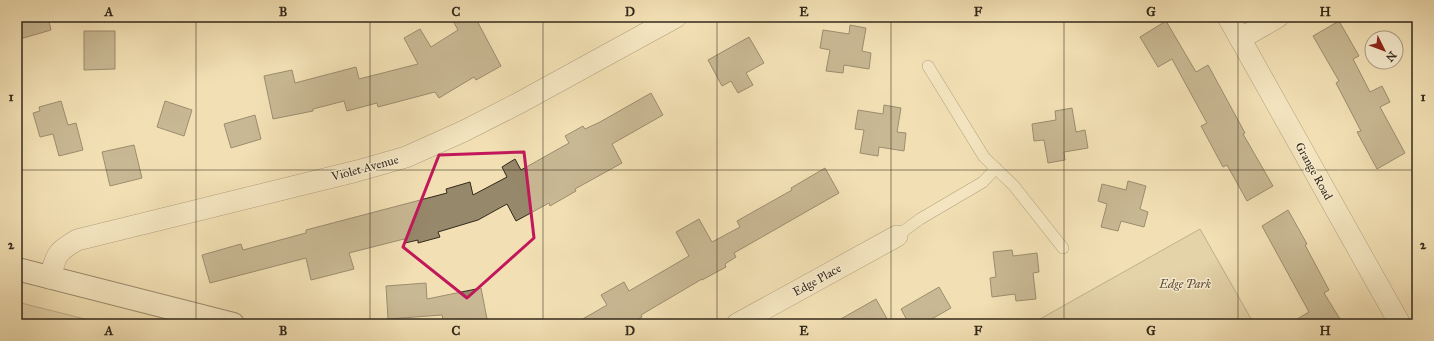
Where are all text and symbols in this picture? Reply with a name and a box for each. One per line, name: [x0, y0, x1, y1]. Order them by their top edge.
text: A: [104, 4, 114, 20]
text: B: [279, 4, 288, 20]
text: C: [452, 4, 461, 20]
text: D: [625, 4, 635, 20]
text: E: [799, 4, 809, 20]
text: F: [974, 4, 983, 20]
text: G: [1146, 4, 1156, 20]
text: H: [1319, 4, 1331, 20]
north arrow: [1364, 30, 1404, 70]
text: N: [1383, 49, 1399, 65]
text: 1: [8, 89, 14, 105]
text: 1: [1420, 89, 1426, 105]
street label: Grange Road: [1292, 140, 1336, 203]
street label: Violet Avenue: [329, 152, 400, 184]
text: 2: [8, 237, 15, 253]
text: 2: [1420, 237, 1427, 253]
street label: Edge Place: [790, 261, 844, 300]
park label: Edge Park: [1158, 277, 1211, 291]
text: A: [104, 323, 114, 339]
text: B: [279, 323, 288, 339]
text: C: [452, 323, 461, 339]
text: D: [625, 323, 635, 339]
text: E: [799, 323, 809, 339]
text: F: [974, 323, 983, 339]
text: G: [1146, 323, 1156, 339]
text: H: [1319, 323, 1331, 339]

